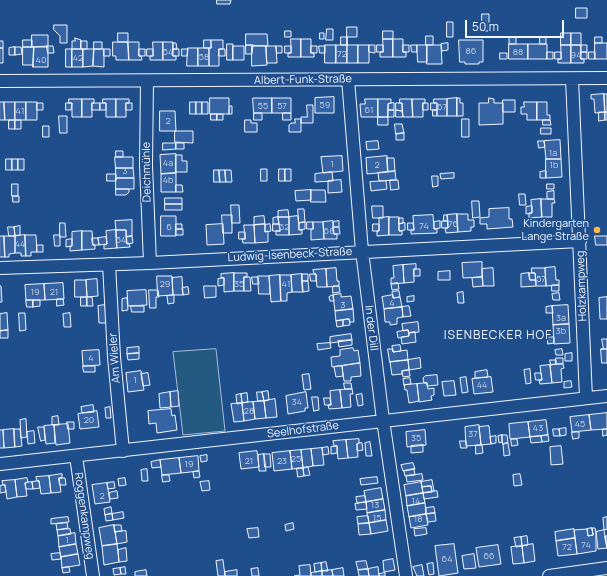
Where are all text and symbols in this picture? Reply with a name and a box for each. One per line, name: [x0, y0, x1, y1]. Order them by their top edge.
scale bar: [467, 12, 566, 38]
text: 50 m: [472, 18, 499, 35]
house number: 86: [466, 46, 476, 56]
house number: 54: [163, 47, 173, 57]
house number: 88: [513, 47, 523, 57]
house number: 72: [337, 49, 347, 59]
house number: 94: [571, 50, 581, 60]
house number: 58: [199, 52, 209, 62]
house number: 42: [73, 53, 83, 63]
house number: 40: [36, 55, 46, 65]
street label: Albert-Funk-Straße: [254, 73, 352, 87]
house number: 59: [320, 100, 330, 110]
house number: 55: [258, 101, 268, 111]
house number: 57: [277, 101, 287, 111]
house number: 67: [437, 102, 447, 112]
house number: 61: [365, 105, 373, 115]
house number: 41: [16, 106, 24, 116]
house number: 2: [165, 116, 171, 126]
street label: Deichmühle: [140, 142, 154, 202]
house number: 1a: [549, 148, 557, 158]
house number: 4a: [163, 158, 173, 168]
house number: 1: [330, 159, 334, 169]
house number: 2: [374, 160, 380, 170]
house number: 1b: [550, 160, 558, 170]
house number: 3: [123, 166, 127, 176]
house number: 4b: [163, 175, 173, 185]
place label: Kindergarten Lange Straße: [522, 217, 589, 243]
house number: 76: [448, 219, 458, 229]
house number: 74: [419, 221, 429, 231]
house number: 6: [166, 222, 172, 232]
house number: 62: [279, 222, 289, 232]
marker: Kindergarten Lange Straße: [592, 225, 602, 235]
house number: 68: [324, 226, 334, 236]
house number: 54: [116, 235, 126, 245]
house number: 44: [15, 239, 25, 249]
street label: Ludwig-Isenbeck-Straße: [227, 245, 353, 265]
street label: Holzkampweg: [574, 250, 590, 322]
house number: 57: [536, 274, 546, 284]
house number: 29: [160, 279, 170, 289]
house number: 35: [234, 279, 244, 289]
house number: 41: [282, 279, 290, 289]
house number: 19: [30, 287, 40, 297]
house number: 21: [50, 287, 58, 297]
house number: 4: [389, 298, 395, 308]
house number: 3: [341, 300, 345, 310]
street label: In der Dill: [362, 305, 380, 351]
house number: 3a: [556, 313, 566, 323]
house number: 3b: [556, 326, 566, 336]
district label: ISENBECKER HOF: [444, 329, 552, 343]
street label: Am Wieler: [107, 332, 123, 384]
house number: 4: [88, 353, 94, 363]
house number: 1: [133, 375, 137, 385]
house number: 44: [477, 380, 487, 390]
house number: 34: [292, 397, 302, 407]
house number: 28: [244, 406, 254, 416]
house number: 20: [84, 415, 94, 425]
street label: Seelhofstraße: [266, 419, 340, 441]
house number: 45: [575, 419, 585, 429]
house number: 43: [533, 423, 543, 433]
house number: 37: [468, 429, 478, 439]
house number: 35: [411, 433, 421, 443]
house number: 25: [291, 454, 301, 464]
house number: 21: [245, 456, 253, 466]
house number: 23: [277, 456, 287, 466]
house number: 19: [184, 459, 194, 469]
street label: Roggenkampweg: [71, 472, 97, 560]
house number: 2: [99, 491, 105, 501]
house number: 14: [412, 496, 420, 506]
house number: 13: [371, 500, 379, 510]
house number: 15: [373, 513, 381, 523]
house number: 18: [414, 514, 422, 524]
house number: 1: [65, 535, 69, 545]
house number: 74: [581, 540, 591, 550]
house number: 72: [562, 542, 572, 552]
house number: 66: [483, 551, 495, 561]
house number: 64: [442, 554, 452, 564]

